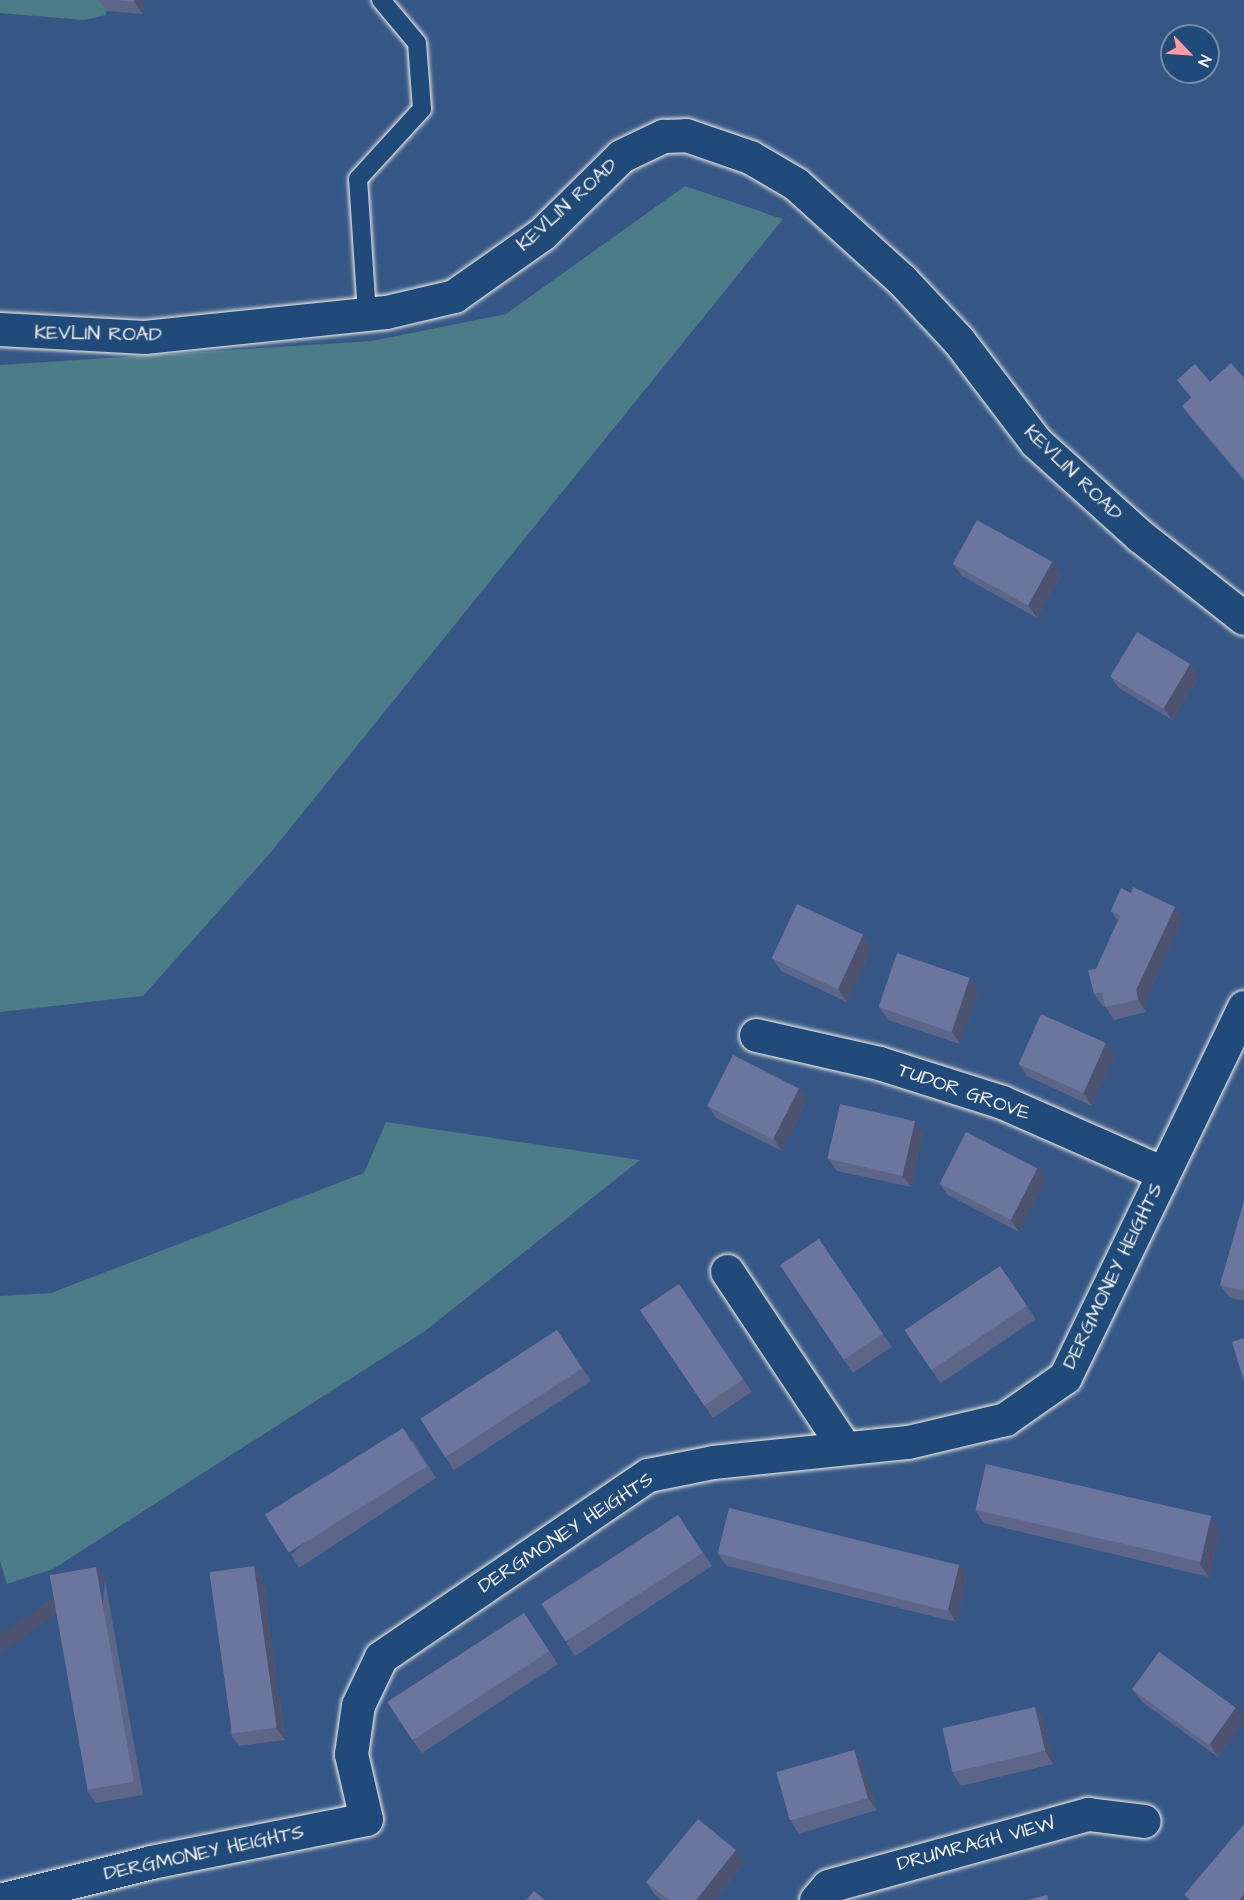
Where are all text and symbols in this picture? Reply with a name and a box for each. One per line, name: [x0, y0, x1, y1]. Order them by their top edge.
north arrow: [1160, 24, 1220, 84]
text: N: [1192, 52, 1217, 70]
street label: KEVLIN ROAD: [512, 153, 622, 257]
street label: KEVLIN ROAD: [34, 321, 162, 347]
street label: KEVLIN ROAD: [1019, 420, 1127, 526]
street label: TUDOR GROVE: [895, 1058, 1033, 1126]
street label: DERGMONEY HEIGHTS: [1057, 1179, 1169, 1373]
street label: DERGMONEY HEIGHTS: [474, 1467, 658, 1599]
street label: DRUMRAGH VIEW: [895, 1811, 1057, 1877]
street label: DERGMONEY HEIGHTS: [102, 1820, 306, 1886]

